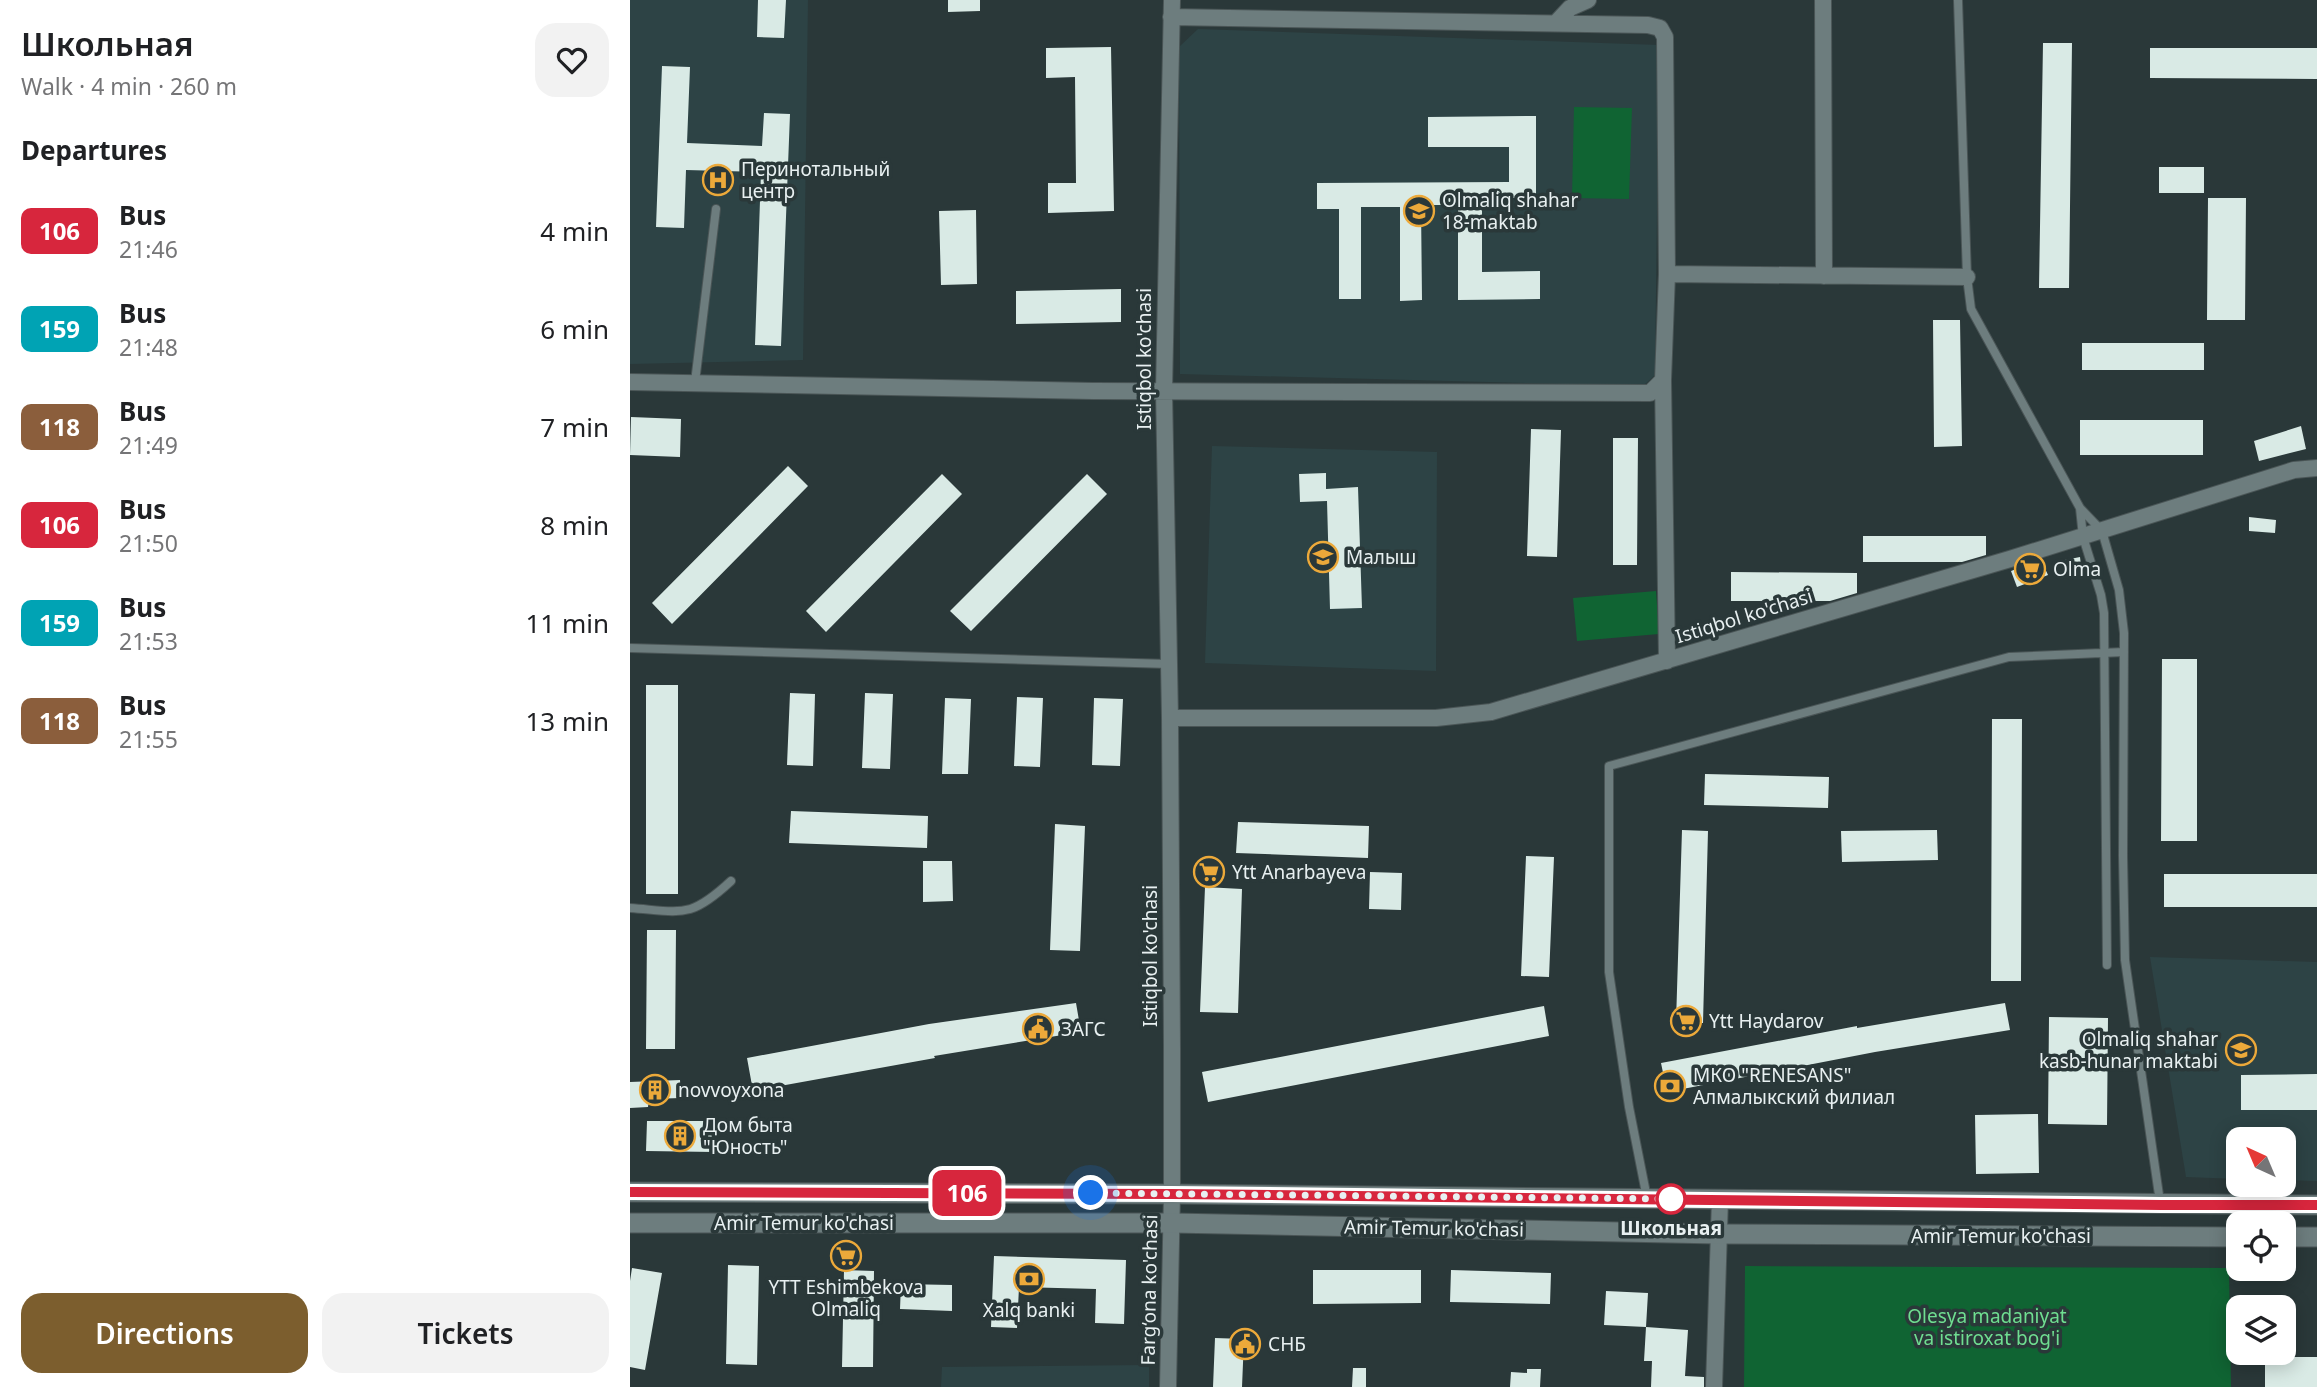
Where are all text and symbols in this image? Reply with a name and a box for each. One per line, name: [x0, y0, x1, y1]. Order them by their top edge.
text: Школьная: [21, 21, 194, 66]
button: heart: [535, 23, 609, 97]
text: Walk · 4 min · 260 m: [21, 70, 237, 102]
text: Departures: [21, 132, 167, 168]
place label: Перинотальный центр: [741, 156, 890, 204]
hospital icon: Перинотальный центр: [701, 163, 735, 197]
place label: Olmaliq shahar 18-maktab: [1442, 187, 1578, 235]
school or university icon: Olmaliq shahar 18-maktab: [1402, 194, 1436, 228]
text: Bus: [119, 197, 166, 233]
text: 4 min: [540, 213, 609, 249]
text: 106: [39, 214, 80, 247]
text: 21:46: [119, 233, 178, 265]
street label: Istiqbol ko'chasi: [1131, 288, 1157, 430]
text: Bus: [119, 295, 166, 331]
text: 6 min: [540, 311, 609, 347]
text: 159: [39, 312, 80, 345]
text: 21:48: [119, 331, 178, 363]
text: Bus: [119, 393, 166, 429]
text: 7 min: [540, 409, 609, 445]
text: 118: [39, 410, 80, 443]
text: 21:49: [119, 429, 178, 461]
text: Bus: [119, 491, 166, 527]
text: 8 min: [540, 507, 609, 543]
text: 106: [39, 508, 80, 541]
text: 21:50: [119, 527, 178, 559]
school or university icon: Малыш: [1306, 540, 1340, 574]
place label: Малыш: [1346, 544, 1416, 570]
supermarket icon: Olma: [2013, 552, 2047, 586]
place label: Olma: [2053, 556, 2101, 582]
street label: Istiqbol ko'chasi: [1672, 583, 1816, 649]
text: Bus: [119, 589, 166, 625]
text: 11 min: [525, 605, 609, 641]
text: 159: [39, 606, 80, 639]
text: 21:53: [119, 625, 178, 657]
text: Bus: [119, 687, 166, 723]
text: 13 min: [525, 703, 609, 739]
text: 118: [39, 704, 80, 737]
text: 21:55: [119, 723, 178, 755]
supermarket icon: Ytt Anarbayeva: [1192, 855, 1226, 889]
place label: Ytt Anarbayeva: [1232, 859, 1366, 885]
street label: Istiqbol ko'chasi: [1137, 885, 1163, 1027]
supermarket icon: Ytt Haydarov: [1669, 1004, 1703, 1038]
place label: Ytt Haydarov: [1709, 1008, 1824, 1034]
public building icon: ЗАГС: [1021, 1012, 1055, 1046]
place label: ЗАГС: [1061, 1016, 1106, 1042]
place label: Olmaliq shahar kasb-hunar maktabi: [2039, 1026, 2218, 1074]
school or university icon: Olmaliq shahar kasb-hunar maktabi: [2224, 1033, 2258, 1067]
place label: МКО "RENESANS" Алмалыкский филиал: [1693, 1062, 1895, 1110]
bank icon: МКО "RENESANS" Алмалыкский филиал: [1653, 1069, 1687, 1103]
building icon: novvoyxona: [638, 1073, 672, 1107]
place label: novvoyxona: [678, 1077, 785, 1103]
place label: Дом быта "Юность": [703, 1112, 793, 1160]
building icon: Дом быта "Юность": [663, 1119, 697, 1153]
north arrow: [2226, 1127, 2296, 1197]
map controls: [2226, 1127, 2296, 1365]
line badge: 106: [927, 1170, 1007, 1216]
your location: [1073, 1175, 1108, 1210]
text: 106: [946, 1176, 988, 1209]
marker: Школьная: [1656, 1184, 1686, 1214]
street label: Amir Temur ko'chasi: [714, 1210, 894, 1236]
button: locate: [2226, 1211, 2296, 1281]
street label: Amir Temur ko'chasi: [1344, 1213, 1524, 1243]
street label: Farg‘ona ko'chasi: [1135, 1214, 1163, 1366]
place label: Школьная: [1620, 1215, 1722, 1241]
street label: Amir Temur ko'chasi: [1911, 1223, 2091, 1249]
supermarket icon: YTT Eshimbekova Olmaliq: [829, 1239, 863, 1273]
bank icon: Xalq banki: [1012, 1262, 1046, 1296]
place label: YTT Eshimbekova Olmaliq: [768, 1274, 924, 1322]
button: Directions: [21, 1293, 308, 1373]
button: Tickets: [322, 1293, 609, 1373]
button: layers: [2226, 1295, 2296, 1365]
place label: Xalq banki: [983, 1297, 1075, 1323]
park label: Olesya madaniyat va istiroxat bog'i: [1907, 1303, 2067, 1351]
public building icon: СНБ: [1228, 1327, 1262, 1361]
place label: СНБ: [1268, 1331, 1306, 1357]

